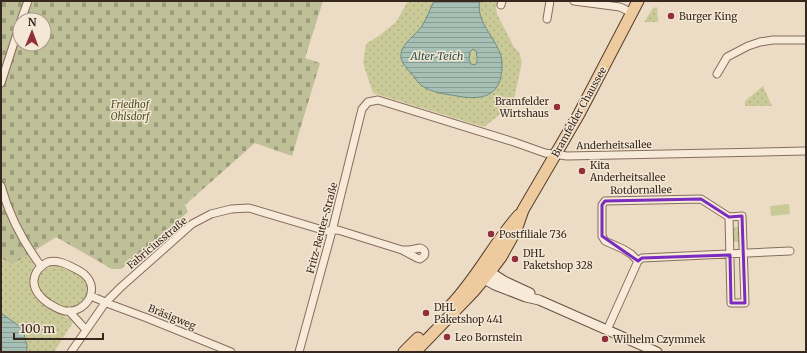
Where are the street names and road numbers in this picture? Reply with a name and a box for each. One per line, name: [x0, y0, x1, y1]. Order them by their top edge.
street label: Bramfelder Chaussee: [549, 64, 609, 160]
street label: Anderheitsallee: [575, 138, 652, 152]
street label: Fritz-Reuter-Straße: [304, 181, 340, 275]
street label: Rotdornallee: [610, 183, 672, 197]
street label: Fabriciusstraße: [124, 214, 190, 272]
street label: Bräsigweg: [146, 302, 198, 332]

